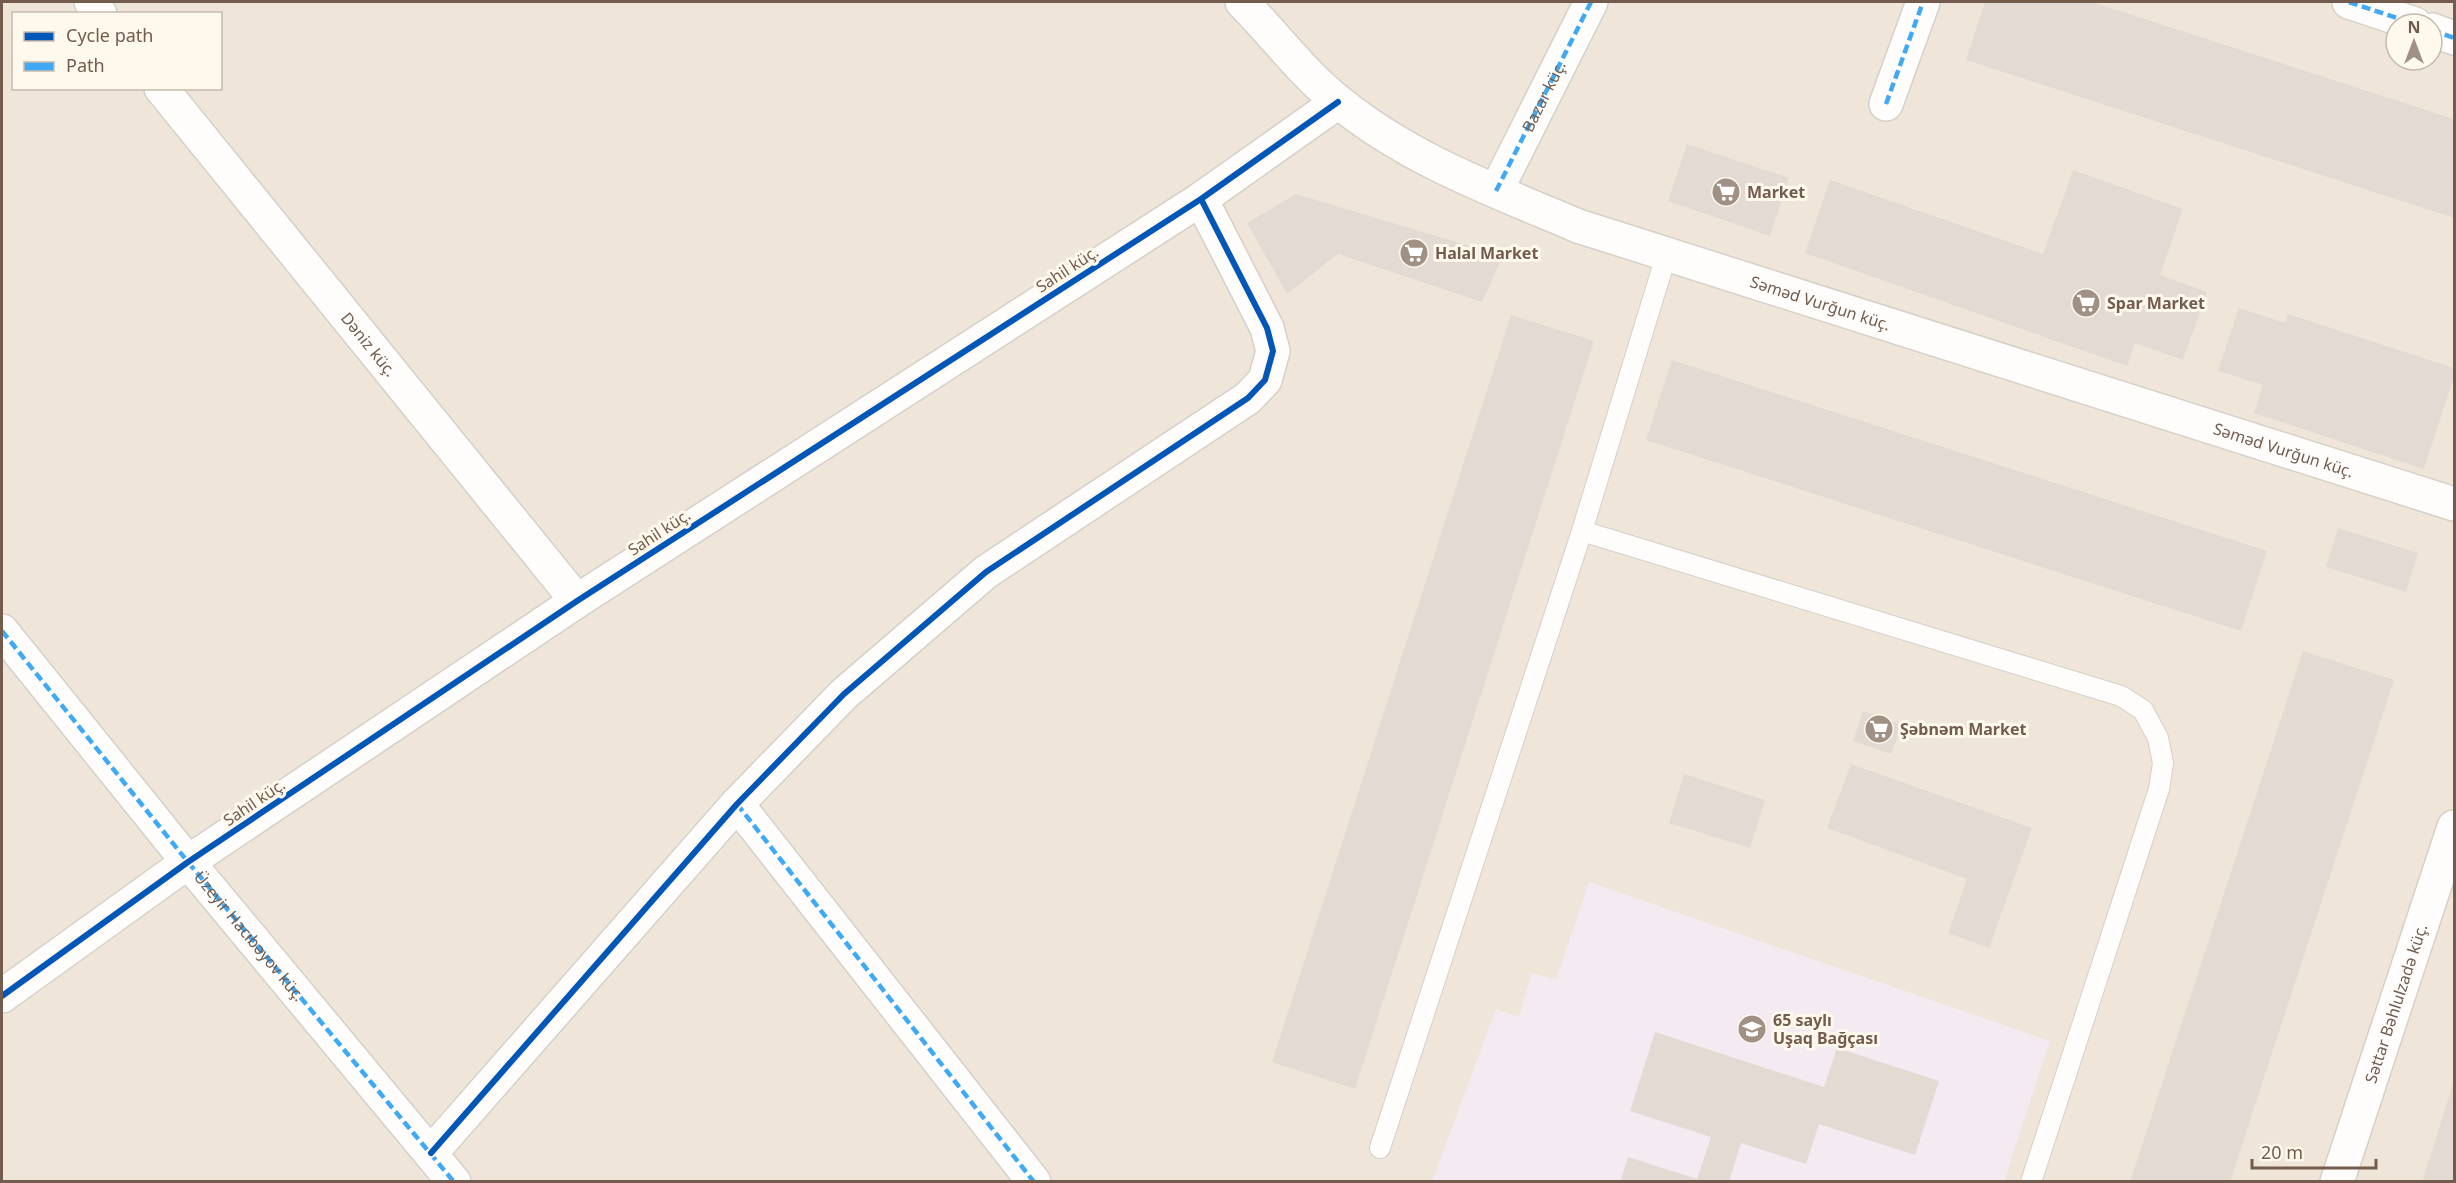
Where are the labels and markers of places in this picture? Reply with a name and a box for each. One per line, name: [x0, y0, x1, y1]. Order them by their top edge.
supermarket icon: Market: [1710, 176, 1742, 208]
place label: Market: [1747, 181, 1805, 203]
supermarket icon: Halal Market: [1398, 237, 1430, 269]
place label: Halal Market: [1435, 242, 1538, 264]
supermarket icon: Spar Market: [2070, 287, 2102, 319]
place label: Spar Market: [2107, 292, 2205, 314]
supermarket icon: Şəbnəm Market: [1863, 713, 1895, 745]
place label: Şəbnəm Market: [1900, 718, 2026, 740]
place label: 65 saylı Uşaq Bağçası: [1773, 1009, 1878, 1049]
school or university icon: 65 saylı Uşaq Bağçası: [1736, 1013, 1768, 1045]

